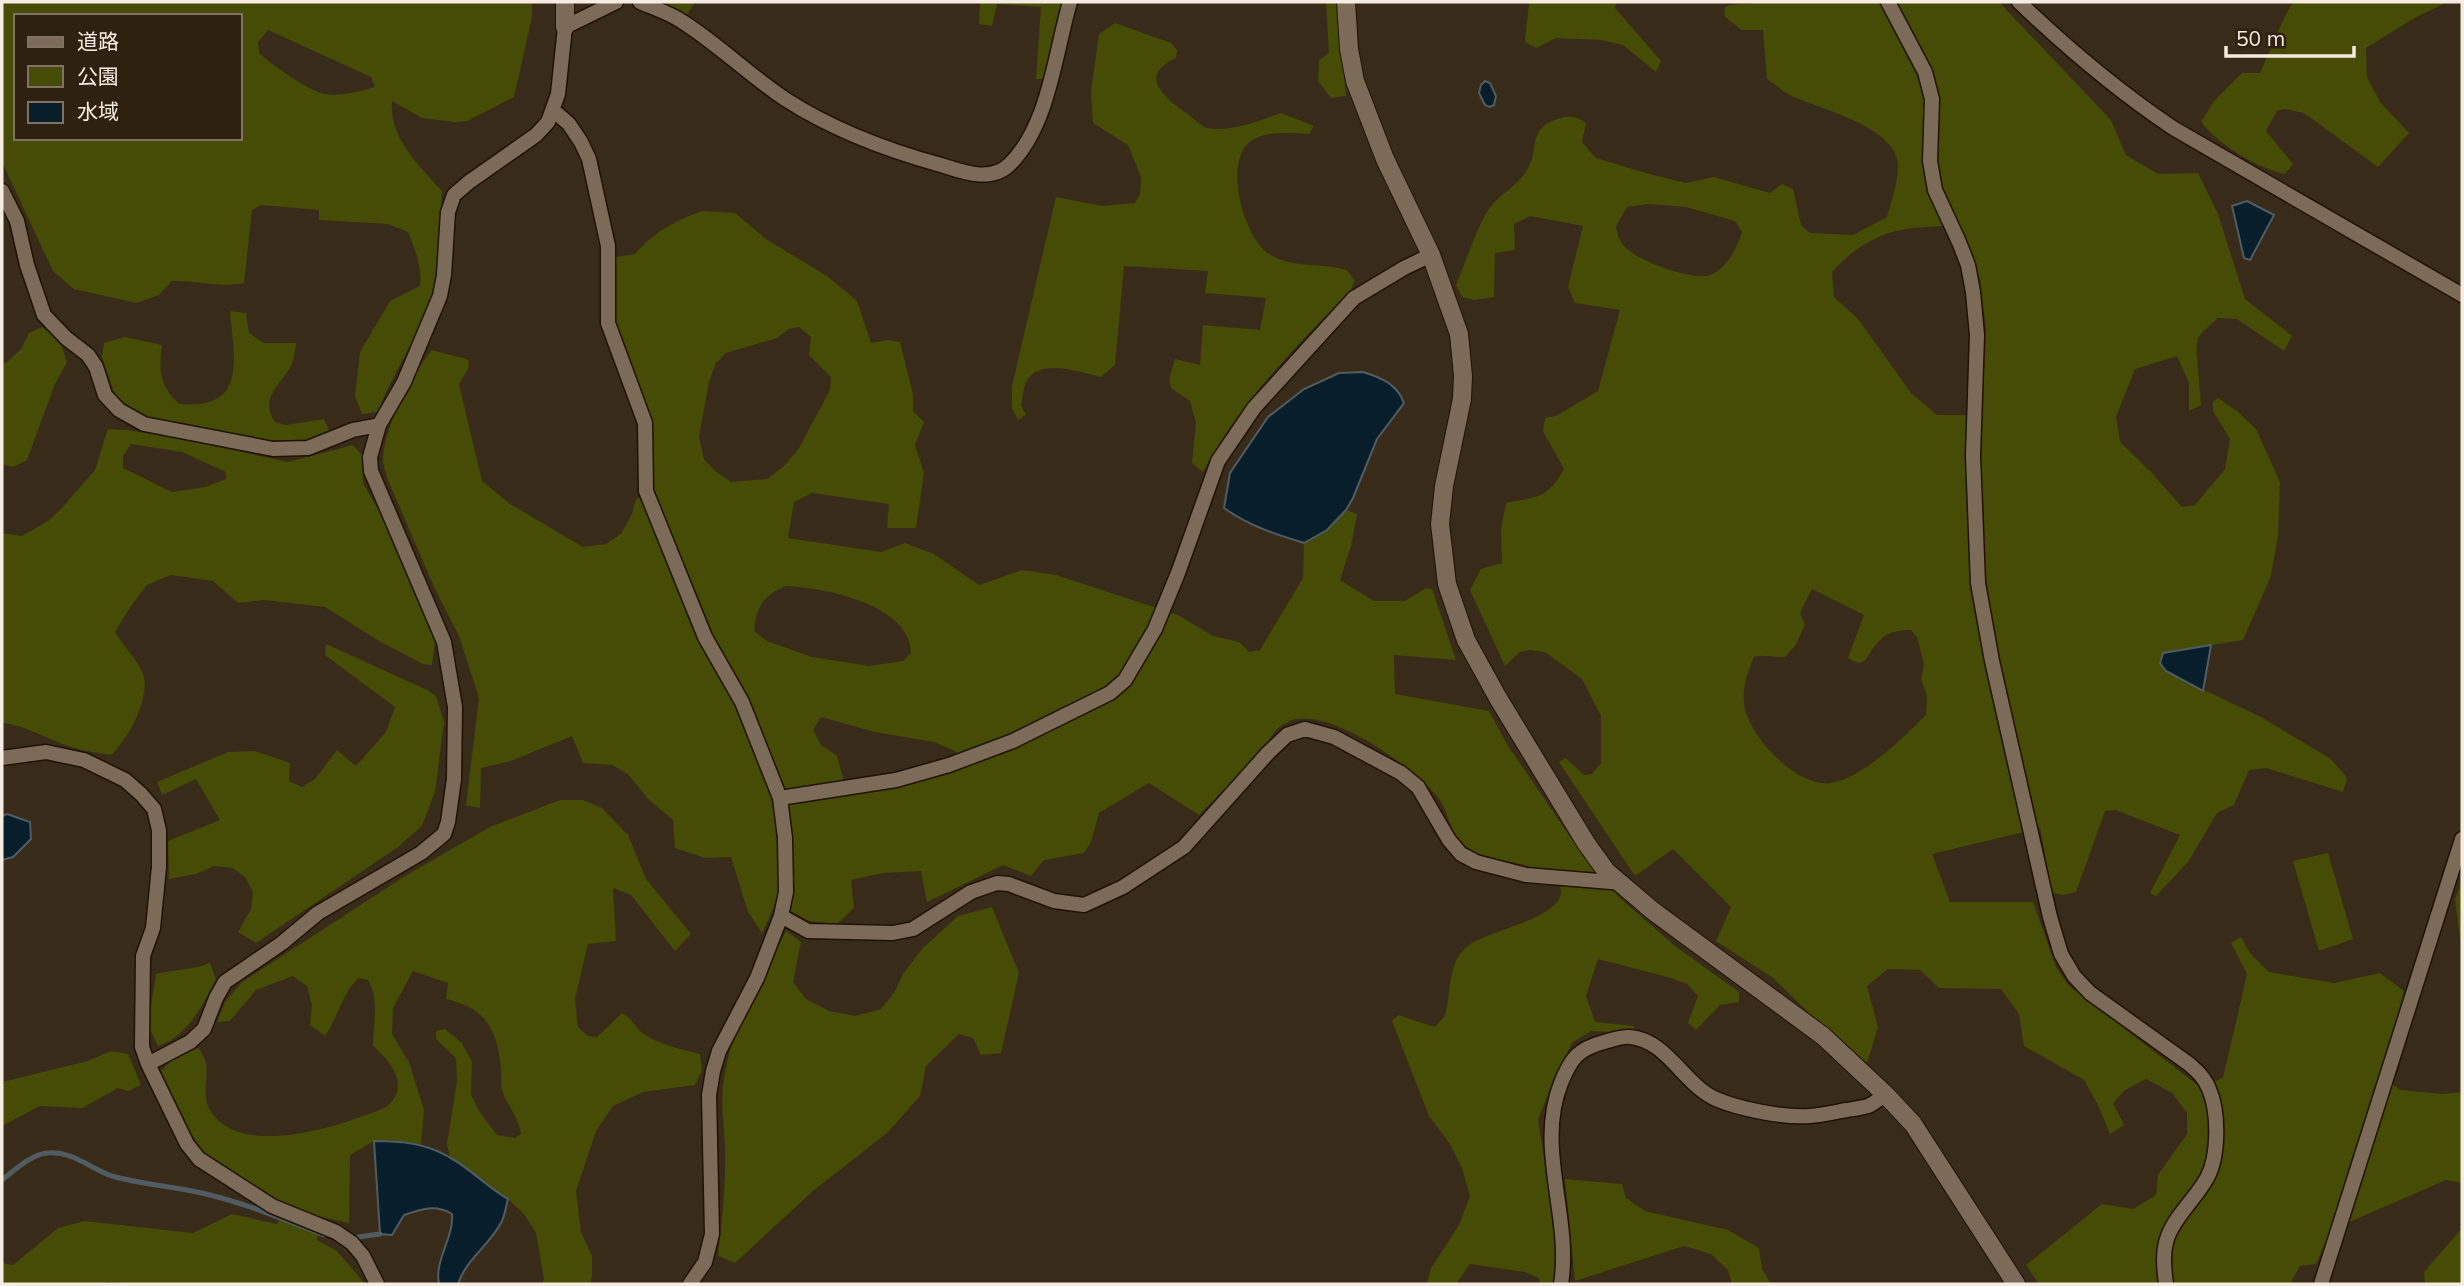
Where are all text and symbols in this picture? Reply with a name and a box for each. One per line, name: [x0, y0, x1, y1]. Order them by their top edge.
legend: [14, 14, 242, 140]
scale bar: [2226, 14, 2354, 58]
text: 50 m: [2236, 25, 2285, 51]
text: 道路: [77, 28, 119, 54]
text: 公園: [77, 63, 119, 89]
text: 水域: [77, 98, 119, 124]

